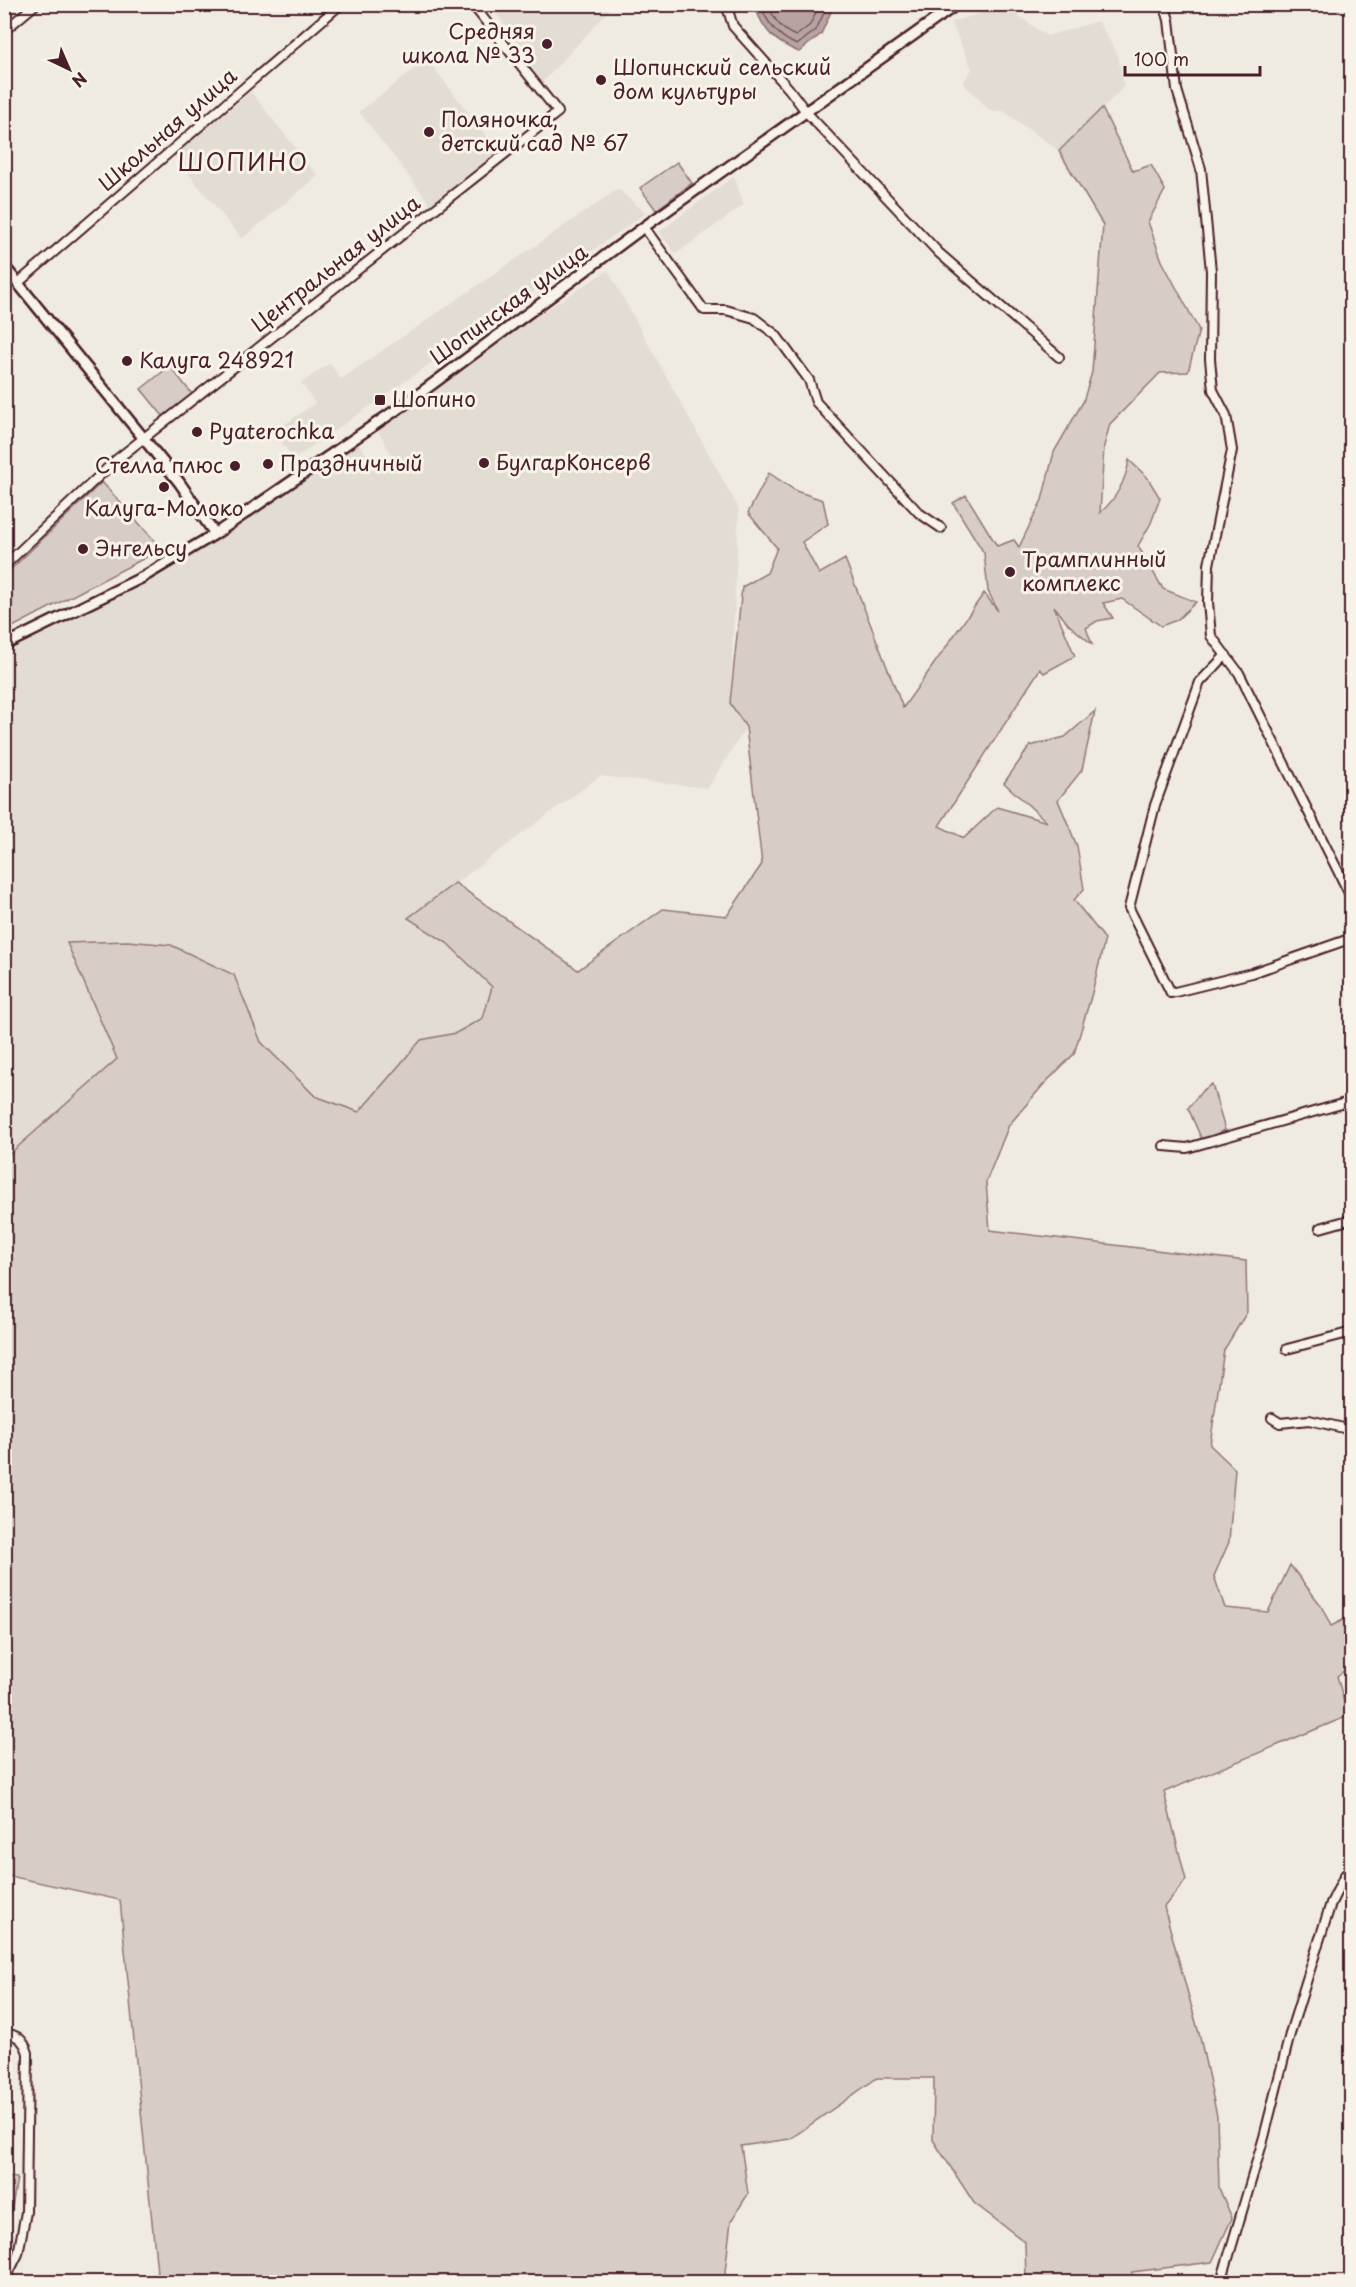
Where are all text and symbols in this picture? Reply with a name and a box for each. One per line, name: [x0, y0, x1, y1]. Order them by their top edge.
place label: Средняя школа № 33: [402, 14, 535, 70]
marker: Средняя школа № 33: [540, 37, 554, 51]
north arrow: [39, 39, 99, 99]
scale bar: [1125, 39, 1260, 77]
text: 100 m: [1134, 45, 1189, 72]
place label: Шопинский сельский дом культуры: [613, 50, 831, 106]
street label: Школьная улица: [90, 59, 244, 198]
text: N: [67, 67, 93, 94]
marker: Шопинский сельский дом культуры: [594, 73, 608, 87]
place label: Поляночка, детский сад № 67: [441, 102, 628, 158]
marker: Поляночка, детский сад № 67: [422, 125, 436, 139]
district label: ШОПИНО: [177, 143, 309, 179]
street label: Центральная улица: [243, 186, 427, 339]
street label: Шопинская улица: [422, 235, 594, 372]
place label: Калуга 248921: [139, 343, 294, 375]
marker: Калуга 248921: [120, 354, 134, 368]
place label: Шопино: [392, 382, 476, 414]
marker: Шопино: [373, 393, 387, 407]
place label: Pyaterochka: [209, 414, 334, 446]
marker: Pyaterochka: [190, 425, 204, 439]
place label: БулгарКонсерв: [496, 445, 651, 477]
place label: Праздничный: [280, 446, 423, 478]
place label: Стелла плюс: [95, 448, 223, 480]
marker: БулгарКонсерв: [477, 456, 491, 470]
marker: Праздничный: [261, 457, 275, 471]
marker: Стелла плюс: [228, 459, 242, 473]
marker: Калуга-Молоко: [157, 480, 171, 494]
place label: Калуга-Молоко: [84, 491, 244, 523]
place label: Энгельсу: [95, 531, 187, 563]
marker: Энгельсу: [76, 542, 90, 556]
place label: Трамплинный комплекс: [1022, 542, 1167, 598]
marker: Трамплинный комплекс: [1003, 565, 1017, 579]

